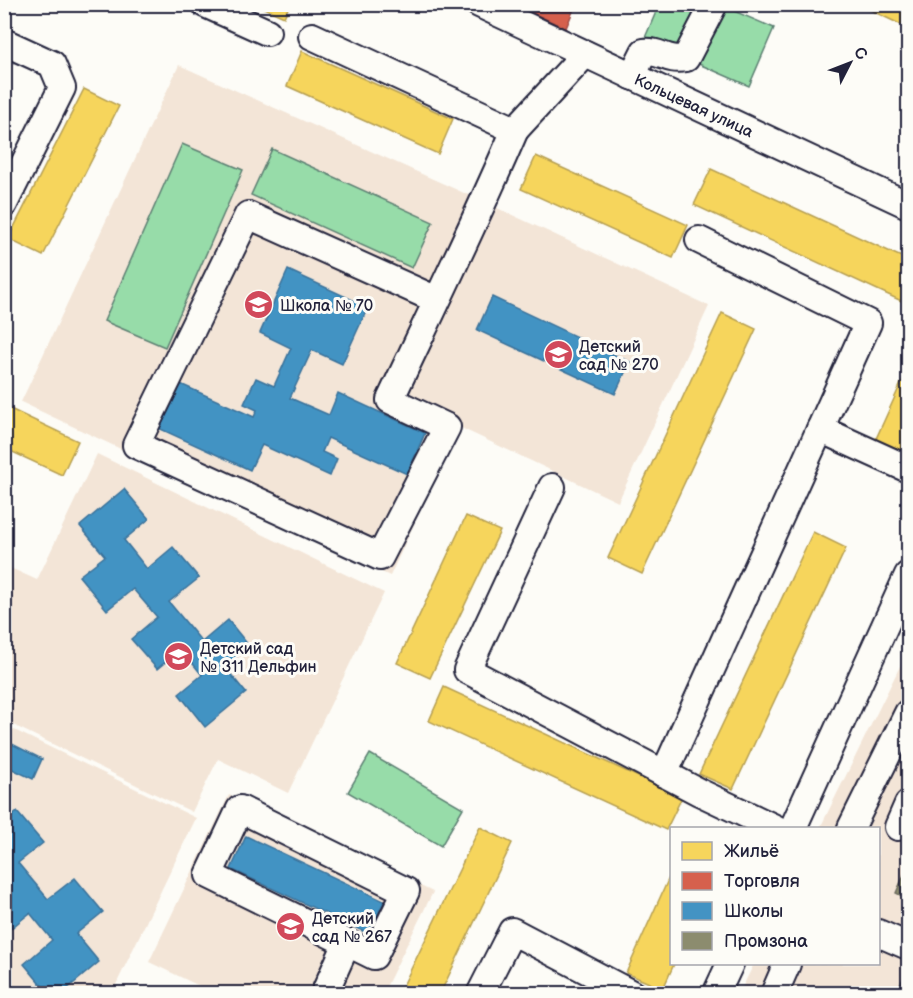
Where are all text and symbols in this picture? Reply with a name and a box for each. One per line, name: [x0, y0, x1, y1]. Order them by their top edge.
north arrow: [820, 33, 880, 93]
text: С: [849, 43, 871, 64]
street label: Кольцевая улица: [631, 70, 756, 142]
school or university icon: Школа № 70: [243, 289, 275, 321]
place label: Школа № 70: [280, 297, 373, 316]
place label: Детский сад № 270: [579, 338, 659, 375]
school or university icon: Детский сад № 270: [542, 339, 574, 371]
place label: Детский сад № 311 Дельфин: [200, 640, 317, 677]
school or university icon: Детский сад № 311 Дельфин: [163, 641, 195, 673]
legend: [670, 827, 880, 965]
text: Жильё: [724, 841, 779, 862]
text: Торговля: [724, 871, 800, 892]
text: Школы: [724, 901, 783, 922]
place label: Детский сад № 267: [312, 910, 392, 947]
school or university icon: Детский сад № 267: [275, 911, 307, 943]
text: Промзона: [724, 931, 808, 952]

